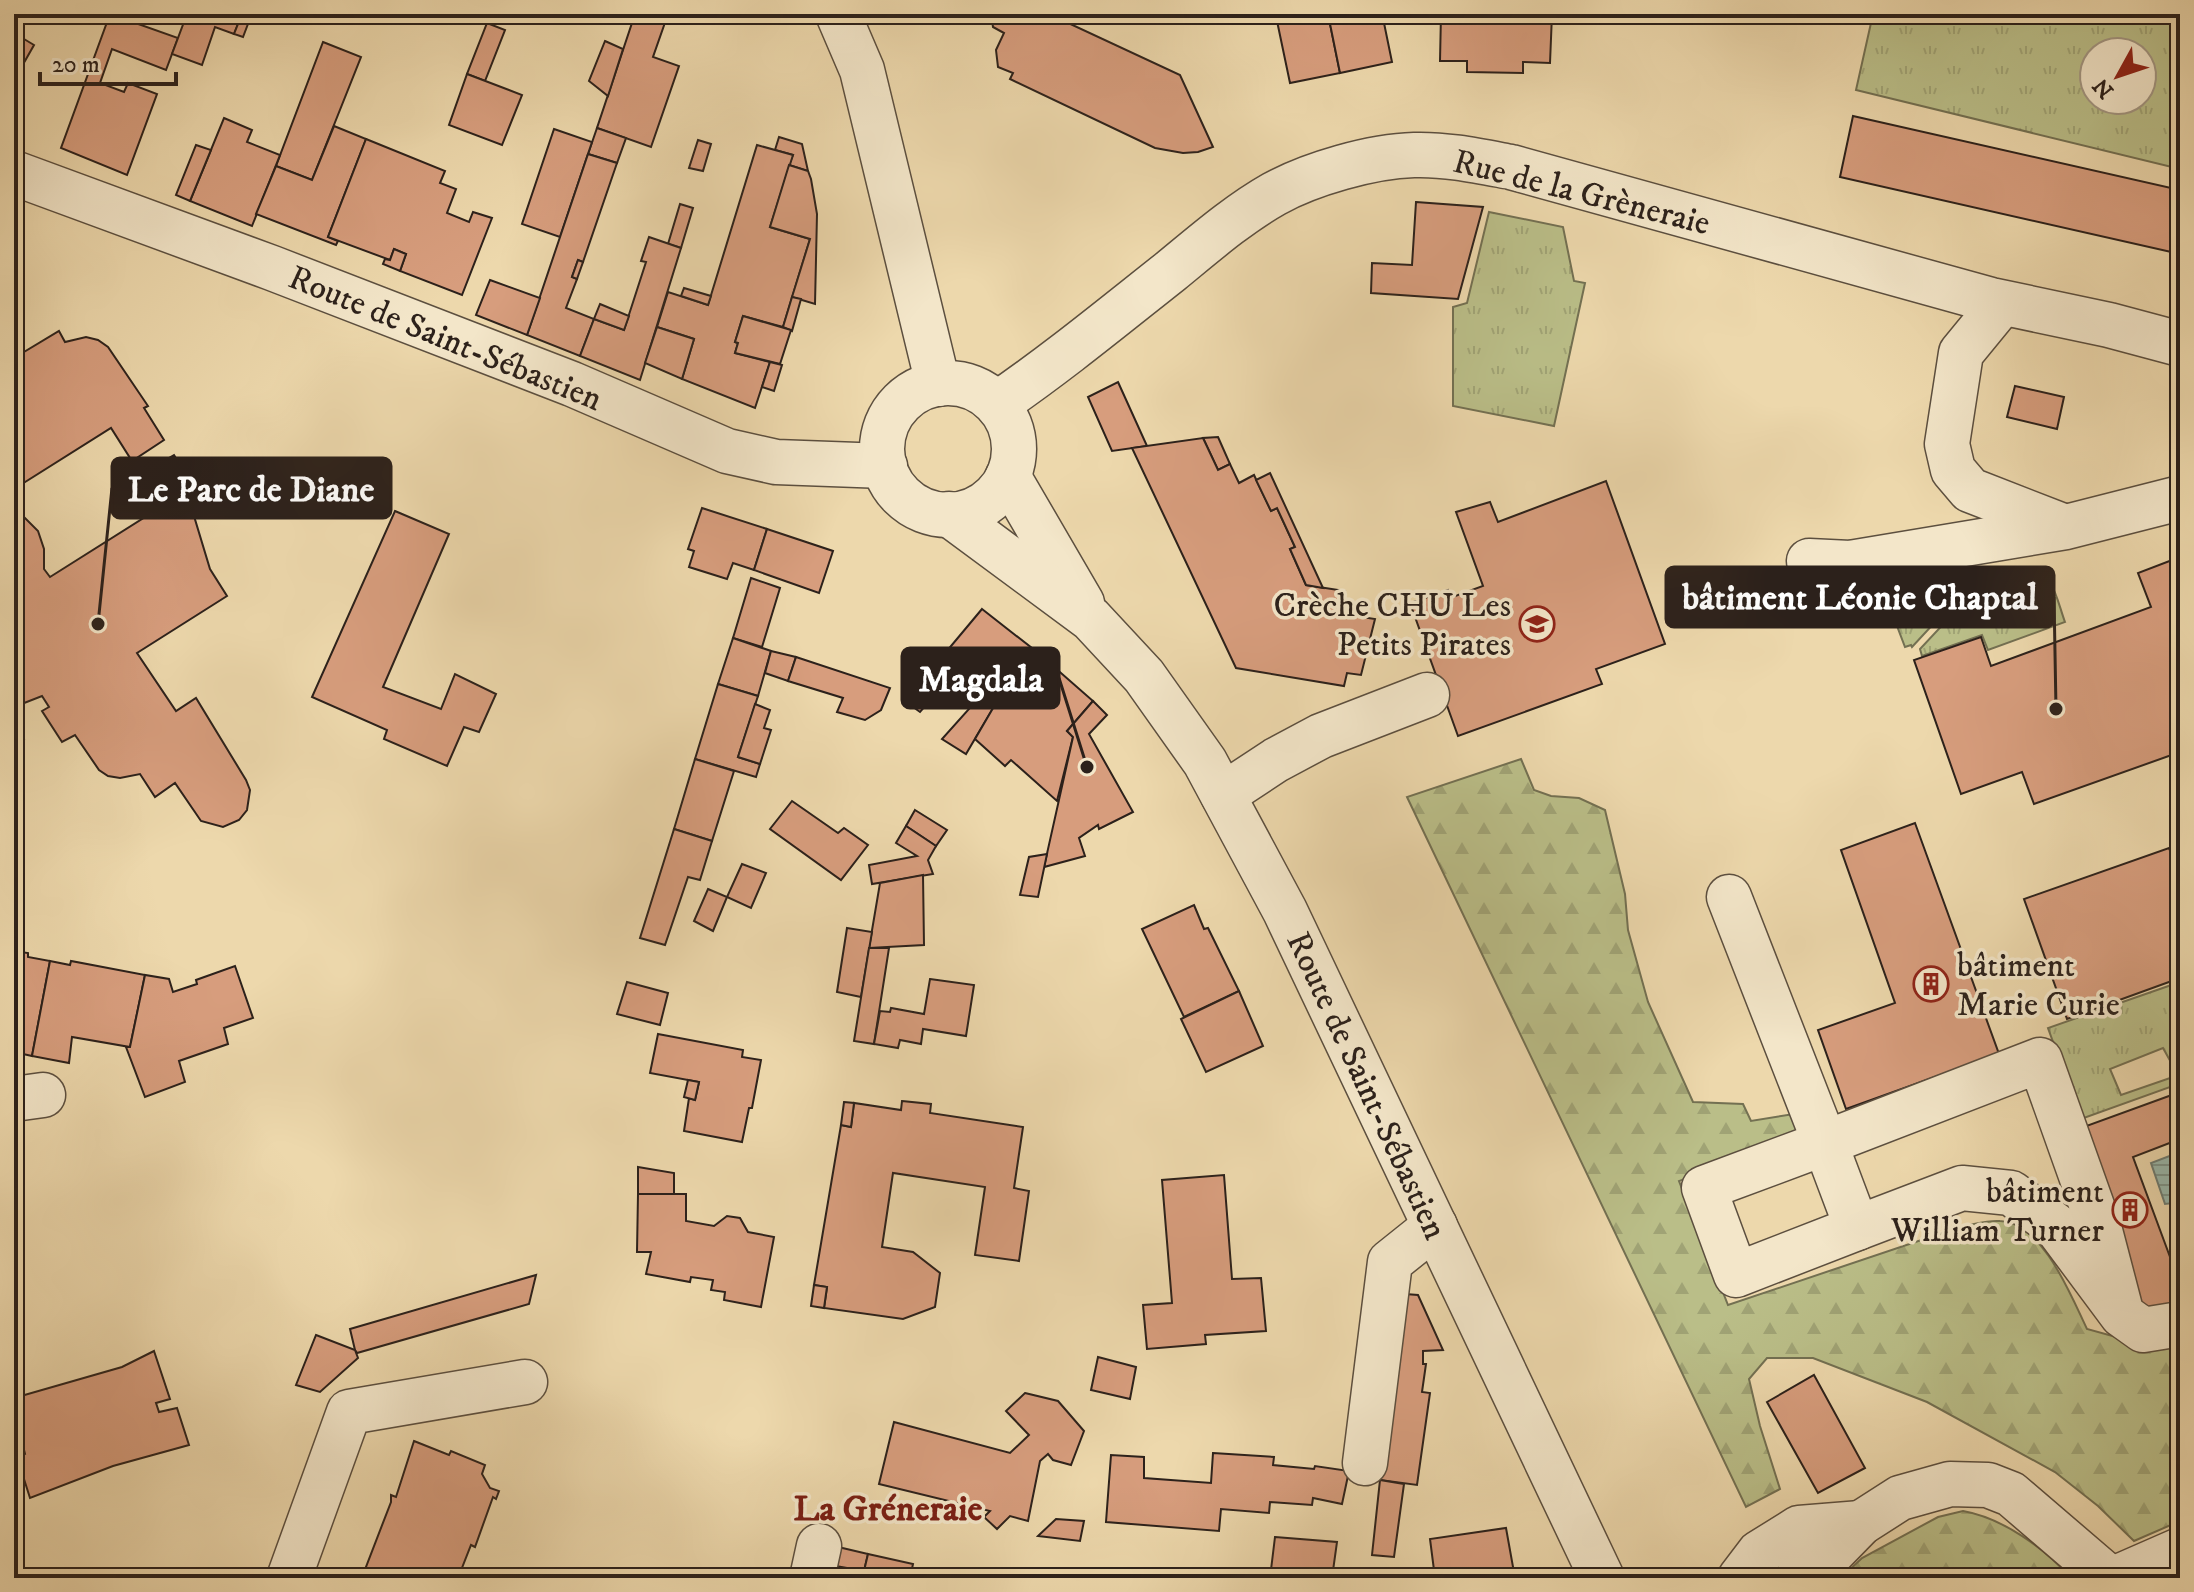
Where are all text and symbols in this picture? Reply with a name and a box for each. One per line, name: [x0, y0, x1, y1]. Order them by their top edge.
scale bar: [40, 36, 176, 86]
north arrow: [2078, 36, 2158, 116]
text: 20 m: [52, 50, 100, 80]
text: N: [2088, 72, 2120, 103]
street label: Rue de la Grèneraie: [1449, 141, 1714, 245]
street label: Route de Saint-Sébastien: [282, 257, 608, 421]
callout: Le Parc de Diane: [112, 458, 391, 518]
text: Le Parc de Diane: [128, 468, 375, 513]
callout: bâtiment Léonie Chaptal: [1666, 567, 2054, 627]
text: bâtiment Léonie Chaptal: [1681, 576, 2039, 621]
place label: Crèche CHU Les Petits Pirates: [1273, 585, 1511, 666]
school or university icon: Crèche CHU Les Petits Pirates: [1518, 605, 1556, 643]
callout: Magdala: [902, 648, 1059, 708]
text: Magdala: [918, 658, 1044, 703]
street label: Route de Saint-Sébastien: [1276, 925, 1456, 1246]
place label: bâtiment Marie Curie: [1957, 945, 2120, 1026]
building icon: bâtiment Marie Curie: [1912, 965, 1950, 1003]
place label: bâtiment William Turner: [1890, 1171, 2104, 1252]
building icon: bâtiment William Turner: [2111, 1191, 2149, 1229]
district label: La Gréneraie: [794, 1487, 983, 1532]

